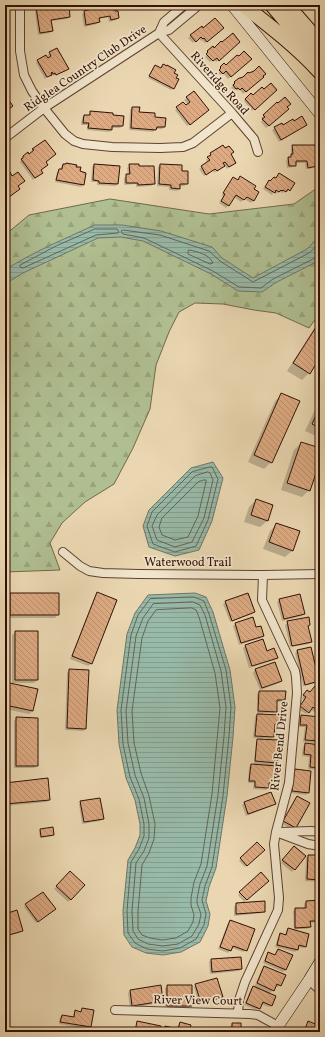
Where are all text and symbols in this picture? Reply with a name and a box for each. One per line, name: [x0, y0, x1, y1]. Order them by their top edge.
street label: Ridglea Country Club Drive: [21, 22, 150, 116]
street label: Riveridge Road: [186, 48, 252, 119]
street label: Waterwood Trail: [144, 555, 232, 571]
street label: River Bend Drive: [267, 700, 293, 792]
street label: River View Court: [153, 992, 243, 1010]

